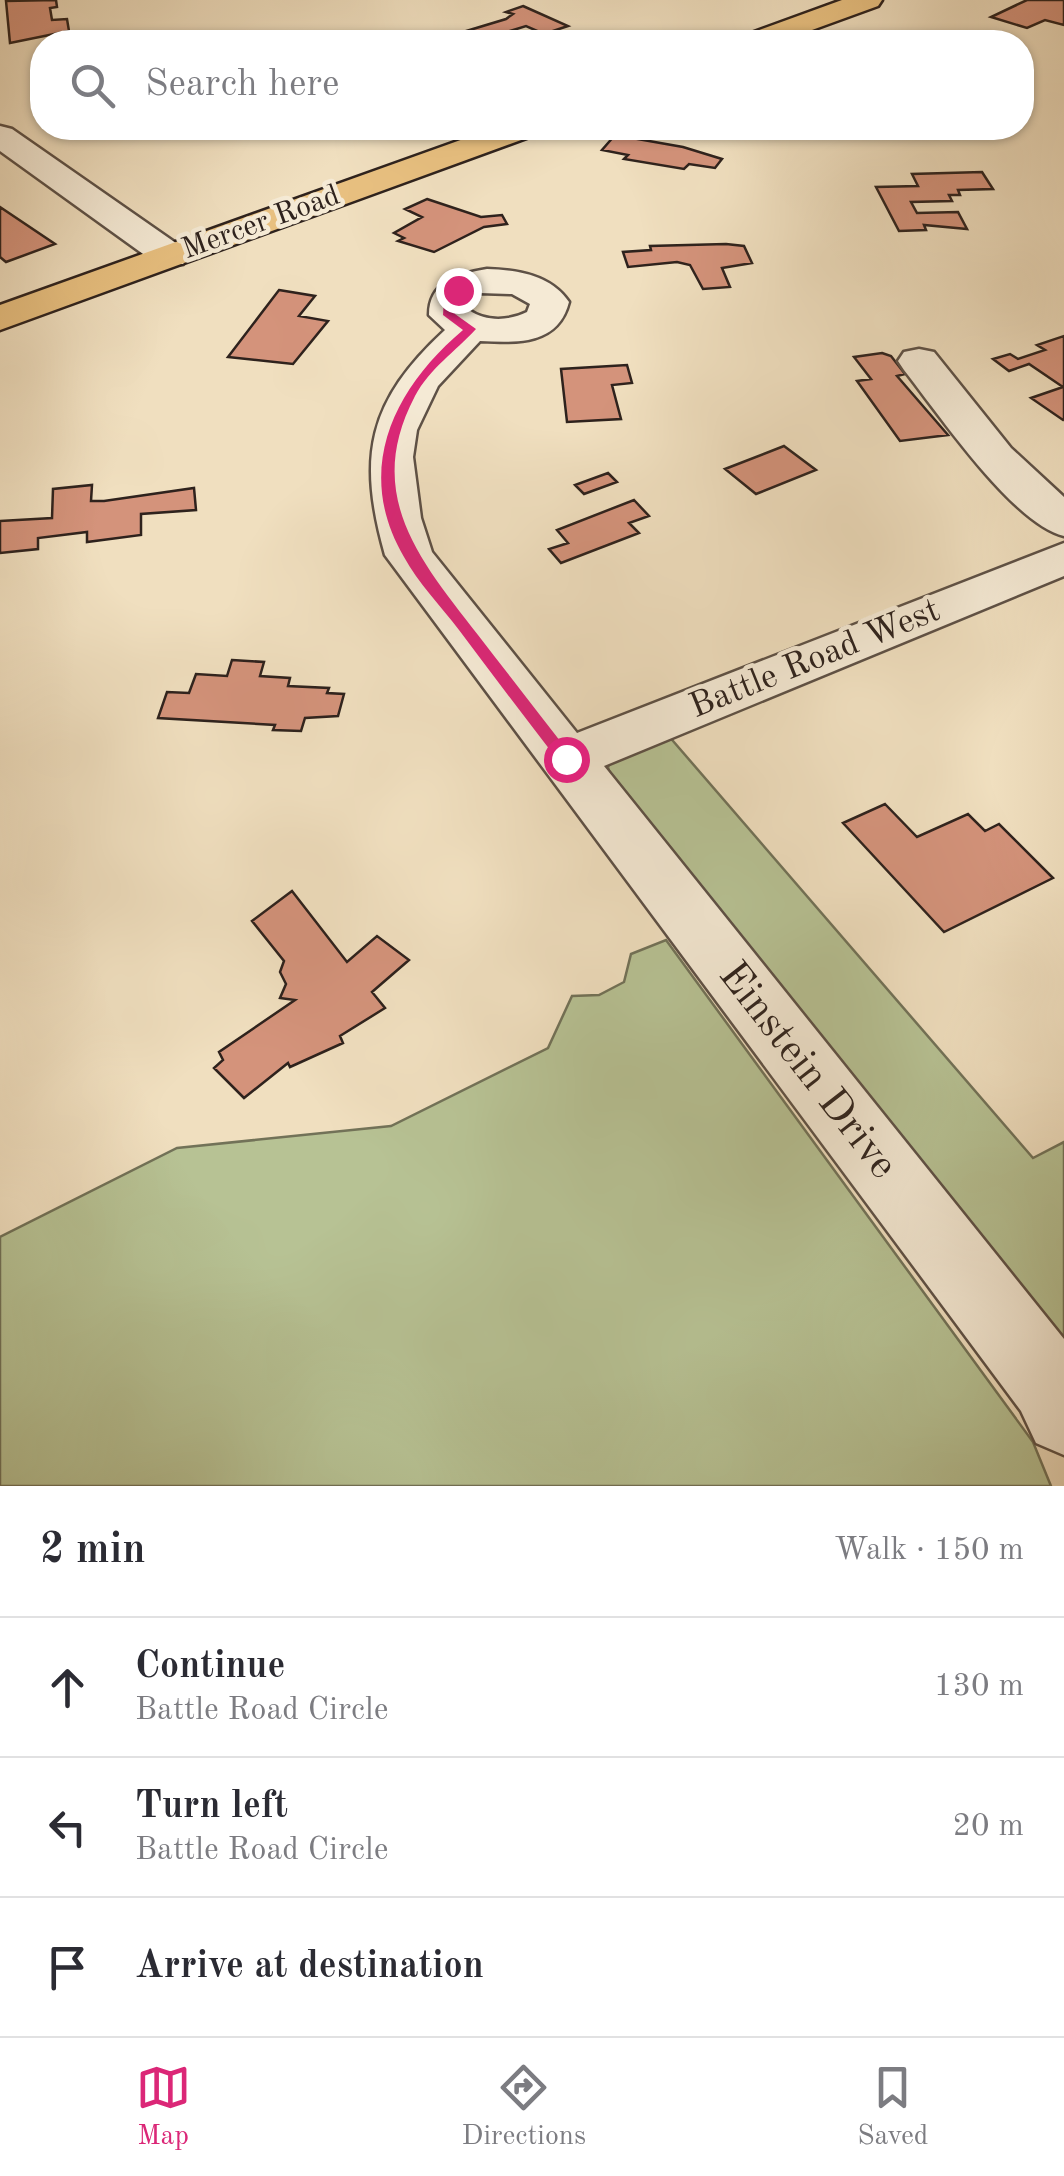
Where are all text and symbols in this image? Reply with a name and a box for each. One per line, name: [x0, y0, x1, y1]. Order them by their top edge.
search box: [30, 30, 1034, 140]
icon: search: [65, 58, 120, 113]
text: Search here: [145, 66, 340, 104]
street label: Mercer Road: [178, 181, 344, 265]
route end: [436, 268, 482, 314]
street label: Battle Road West: [685, 593, 945, 725]
route start: [544, 737, 590, 783]
street label: Einstein Drive: [710, 955, 904, 1187]
text: 2 min: [40, 1530, 146, 1572]
text: Walk · 150 m: [834, 1535, 1024, 1567]
text: Continue: [135, 1648, 285, 1686]
icon: ahead: [40, 1660, 95, 1715]
text: 130 m: [934, 1671, 1024, 1703]
text: Battle Road Circle: [135, 1695, 388, 1727]
text: Turn left: [135, 1788, 288, 1826]
icon: left: [40, 1800, 95, 1855]
text: 20 m: [953, 1811, 1024, 1843]
text: Battle Road Circle: [135, 1835, 388, 1867]
icon: arrive: [40, 1940, 95, 1995]
text: Arrive at destination: [135, 1948, 484, 1986]
tab: Map: [136, 2060, 191, 2155]
tab: Directions: [462, 2060, 586, 2155]
tab: Saved: [857, 2060, 928, 2155]

